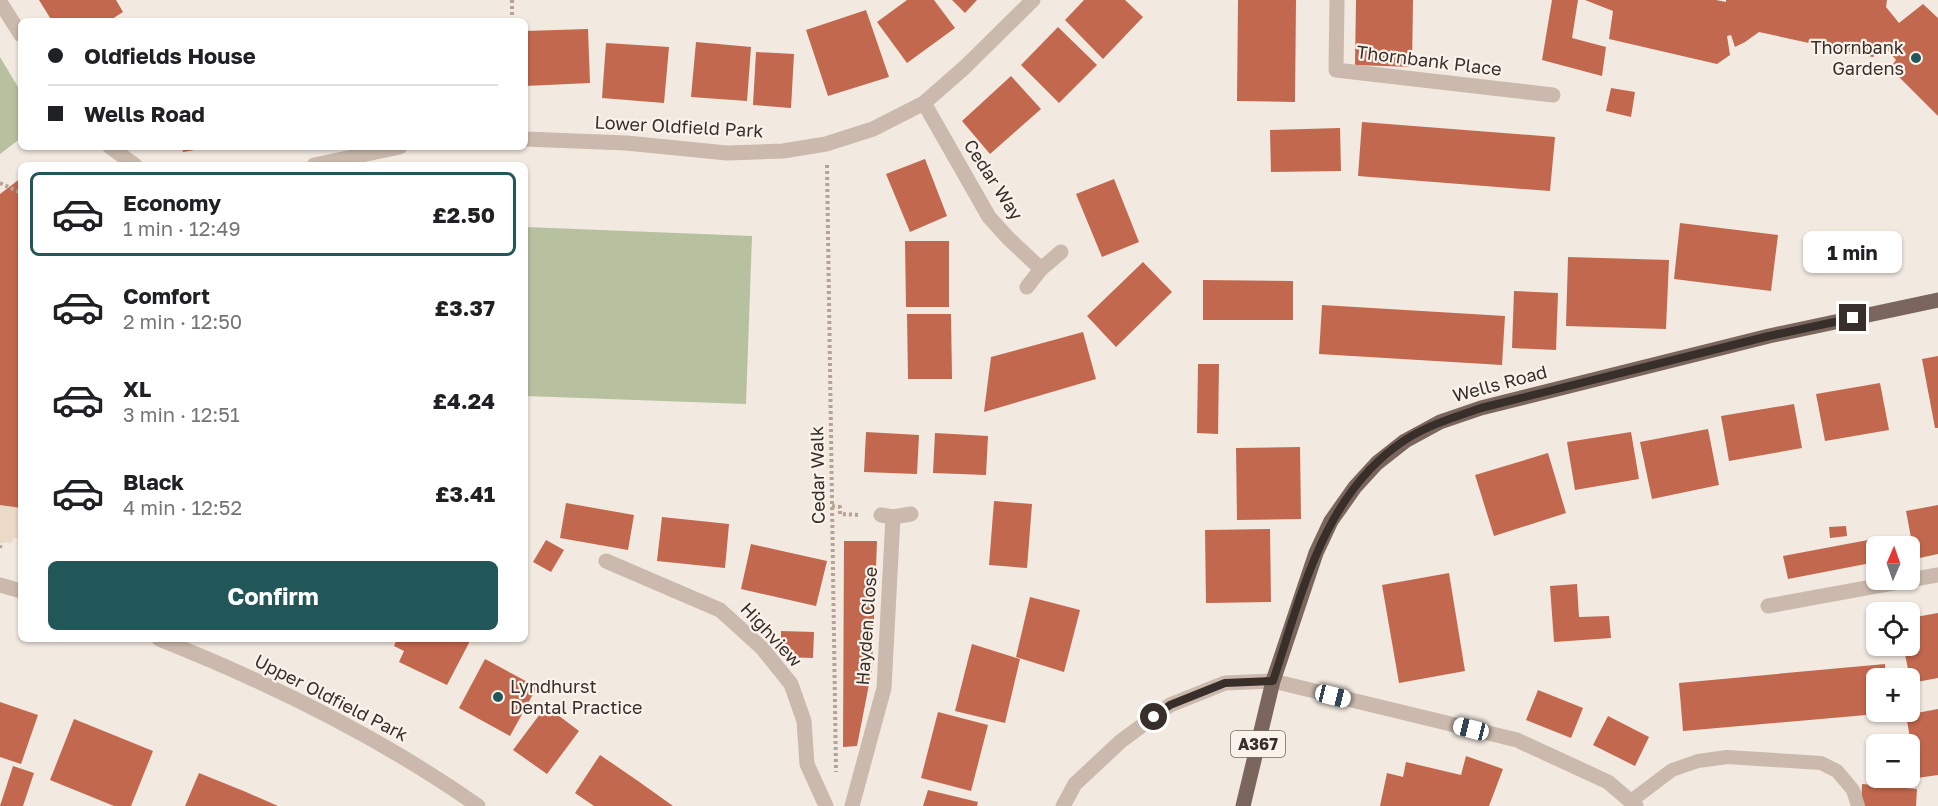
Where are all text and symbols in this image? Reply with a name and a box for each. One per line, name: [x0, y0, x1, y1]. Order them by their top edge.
place label: Thornbank Gardens: [1810, 36, 1904, 79]
street label: Thornbank Place: [1355, 40, 1503, 80]
text: Oldfields House: [84, 42, 256, 69]
marker: Thornbank Gardens: [1909, 51, 1923, 65]
text: Wells Road: [84, 100, 205, 127]
street label: Lower Oldfield Park: [594, 111, 764, 141]
street label: Cedar Way: [960, 135, 1028, 224]
icon: car: [51, 187, 105, 241]
text: Economy: [123, 189, 221, 216]
text: £2.50: [432, 201, 495, 228]
text: 1 min · 12:49: [123, 216, 241, 240]
callout: 1 min: [1804, 231, 1902, 273]
text: 1 min: [1827, 240, 1878, 264]
icon: car: [51, 280, 105, 334]
text: Comfort: [123, 282, 210, 309]
text: £3.37: [435, 294, 495, 321]
route end: [1839, 304, 1866, 331]
text: 2 min · 12:50: [123, 309, 242, 333]
street label: Wells Road: [1450, 360, 1549, 406]
icon: car: [51, 373, 105, 427]
text: XL: [123, 375, 151, 402]
text: £4.24: [433, 387, 495, 414]
text: 3 min · 12:51: [123, 402, 240, 426]
street label: Cedar Walk: [805, 426, 829, 524]
icon: car: [51, 466, 105, 520]
text: Black: [123, 468, 184, 495]
text: £3.41: [435, 480, 495, 507]
text: 4 min · 12:52: [123, 495, 242, 519]
north arrow: [1866, 536, 1920, 590]
map controls: [1866, 536, 1920, 788]
button: Confirm: [48, 561, 498, 630]
street label: Hayden Close: [851, 566, 881, 686]
street label: Highview: [736, 598, 807, 671]
button: locate: [1866, 602, 1920, 656]
street label: Upper Oldfield Park: [251, 649, 412, 745]
button: +: [1866, 668, 1920, 722]
place label: Lyndhurst Dental Practice: [510, 675, 642, 718]
car: [1313, 683, 1353, 709]
marker: Lyndhurst Dental Practice: [491, 690, 505, 704]
route start: [1140, 703, 1167, 730]
car: [1451, 716, 1491, 742]
road number: A367: [1231, 731, 1285, 757]
button: −: [1866, 734, 1920, 788]

